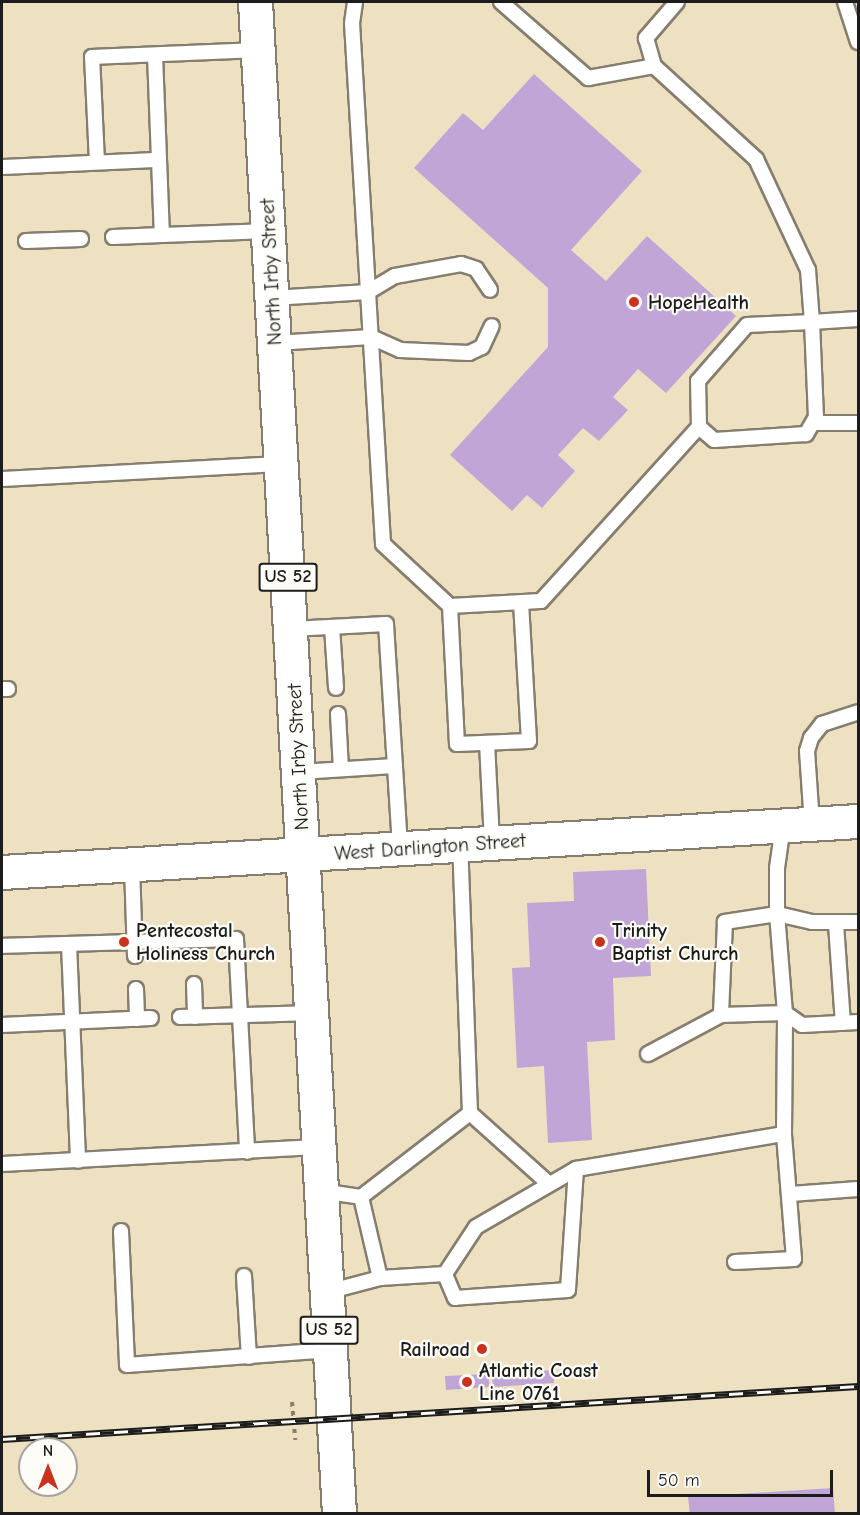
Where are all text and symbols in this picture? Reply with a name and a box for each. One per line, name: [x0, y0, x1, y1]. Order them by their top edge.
street label: North Irby Street: [255, 198, 287, 346]
place label: HopeHealth: [648, 290, 749, 314]
marker: HopeHealth: [625, 293, 643, 311]
road number: US 52: [258, 562, 318, 592]
street label: North Irby Street: [282, 683, 314, 831]
street label: West Darlington Street: [334, 828, 526, 866]
place label: Pentecostal Holiness Church: [136, 918, 275, 965]
place label: Trinity Baptist Church: [612, 918, 739, 965]
marker: Pentecostal Holiness Church: [117, 935, 131, 949]
marker: Trinity Baptist Church: [593, 935, 607, 949]
road number: US 52: [299, 1315, 359, 1345]
place label: Railroad: [400, 1337, 470, 1361]
marker: Railroad: [475, 1342, 489, 1356]
place label: Atlantic Coast Line 0761: [479, 1358, 598, 1405]
marker: Atlantic Coast Line 0761: [460, 1375, 474, 1389]
north arrow: [18, 1437, 78, 1497]
text: N: [43, 1442, 53, 1460]
scale bar: [650, 1458, 836, 1496]
text: 50 m: [658, 1470, 700, 1491]

